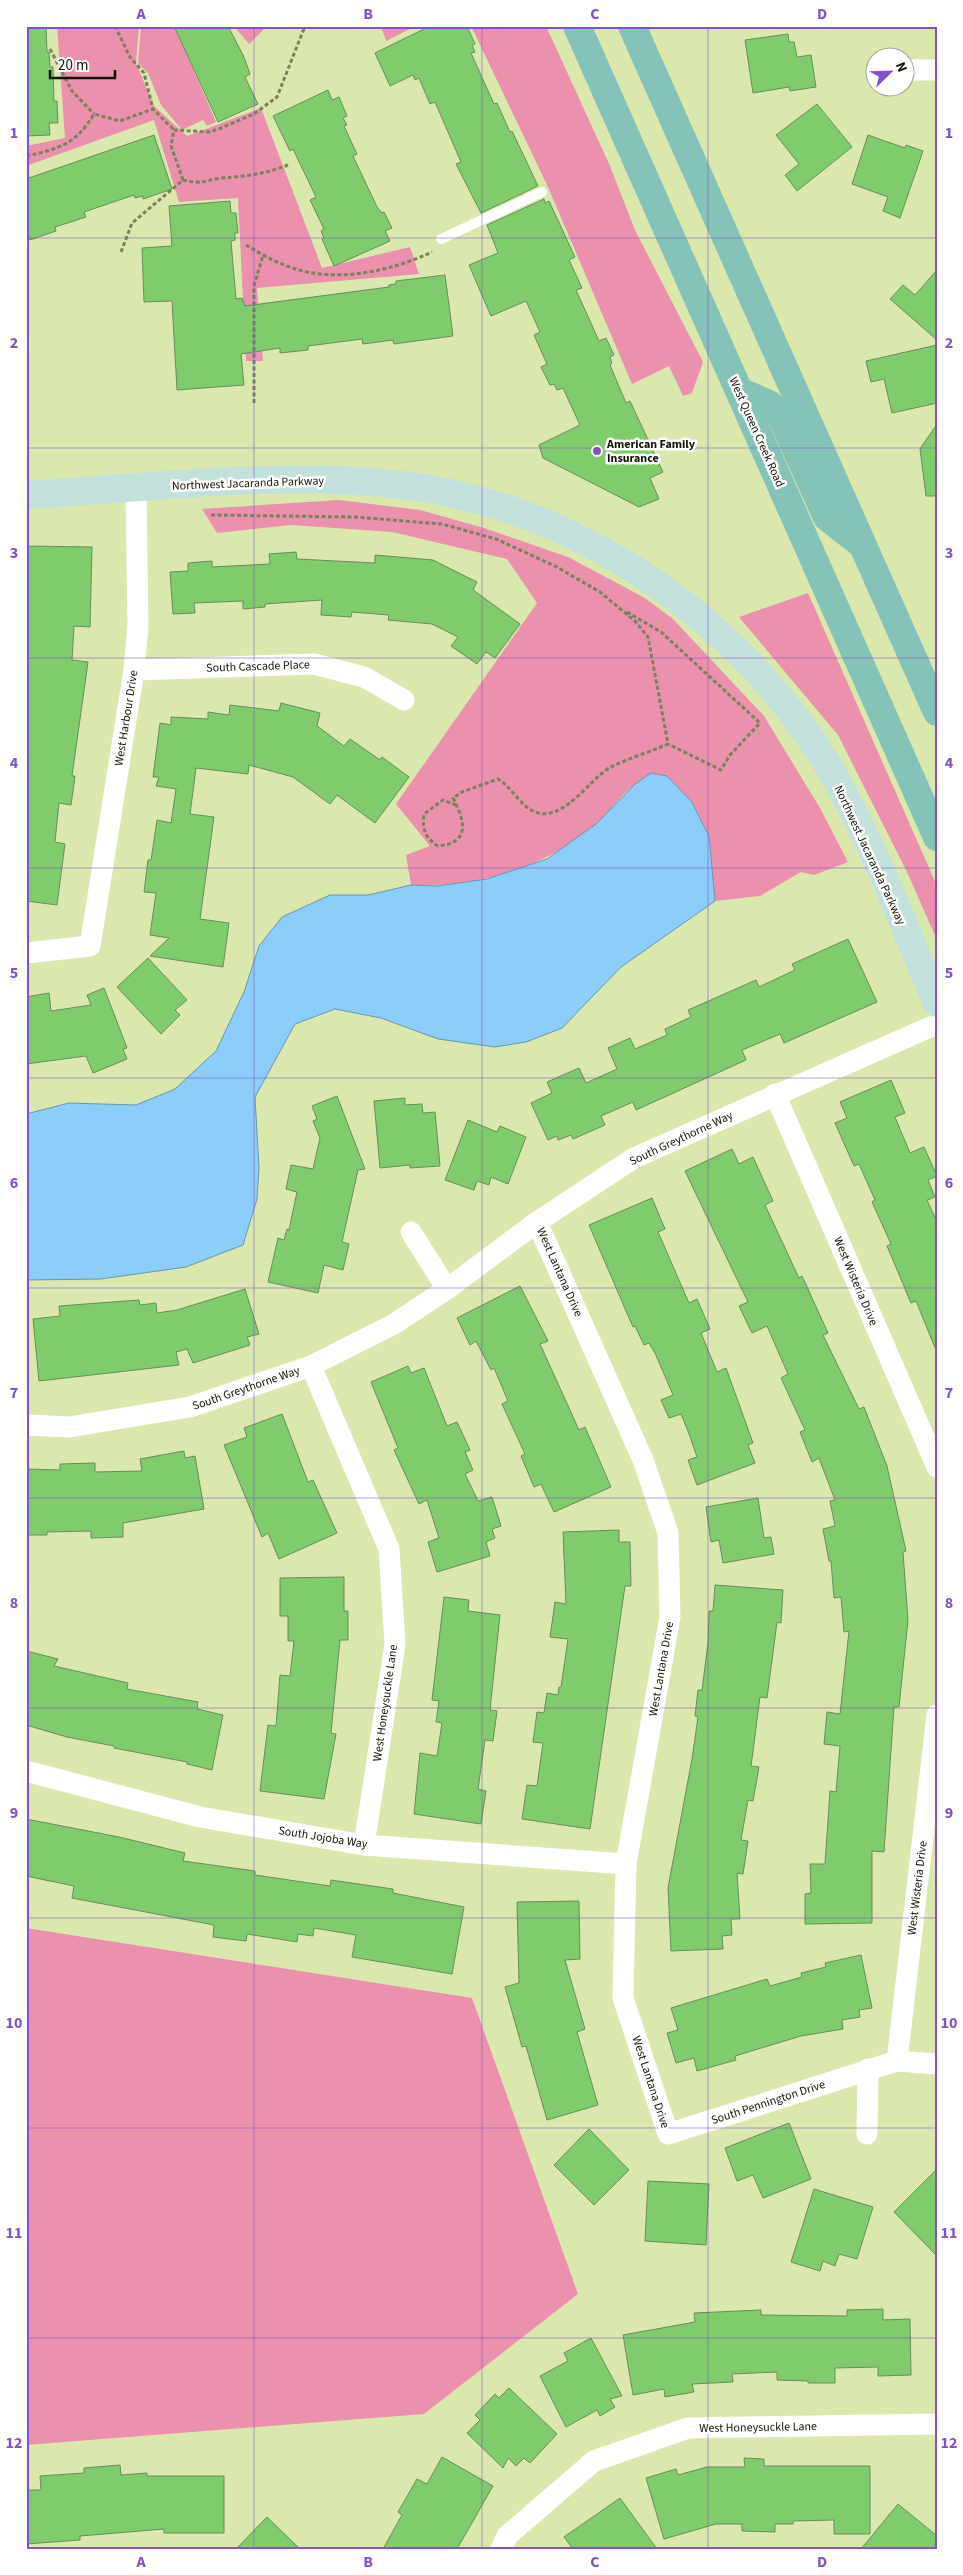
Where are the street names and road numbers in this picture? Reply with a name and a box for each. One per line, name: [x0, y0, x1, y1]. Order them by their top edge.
street label: West Queen Creek Road: [725, 374, 788, 490]
street label: Northwest Jacaranda Parkway: [172, 472, 325, 495]
street label: South Cascade Place: [206, 656, 310, 677]
street label: West Harbour Drive: [111, 669, 142, 767]
street label: Northwest Jacaranda Parkway: [830, 783, 910, 928]
street label: South Greythorne Way: [627, 1107, 736, 1170]
street label: West Lantana Drive: [532, 1225, 587, 1320]
street label: West Wisteria Drive: [829, 1234, 882, 1328]
street label: South Greythorne Way: [190, 1362, 303, 1415]
street label: West Lantana Drive: [645, 1620, 678, 1718]
street label: West Honeysuckle Lane: [369, 1643, 402, 1763]
street label: South Jojoba Way: [277, 1822, 369, 1853]
street label: West Wisteria Drive: [903, 1840, 932, 1936]
street label: West Lantana Drive: [628, 2034, 673, 2130]
street label: South Pennington Drive: [709, 2076, 827, 2129]
street label: West Honeysuckle Lane: [699, 2418, 817, 2437]

